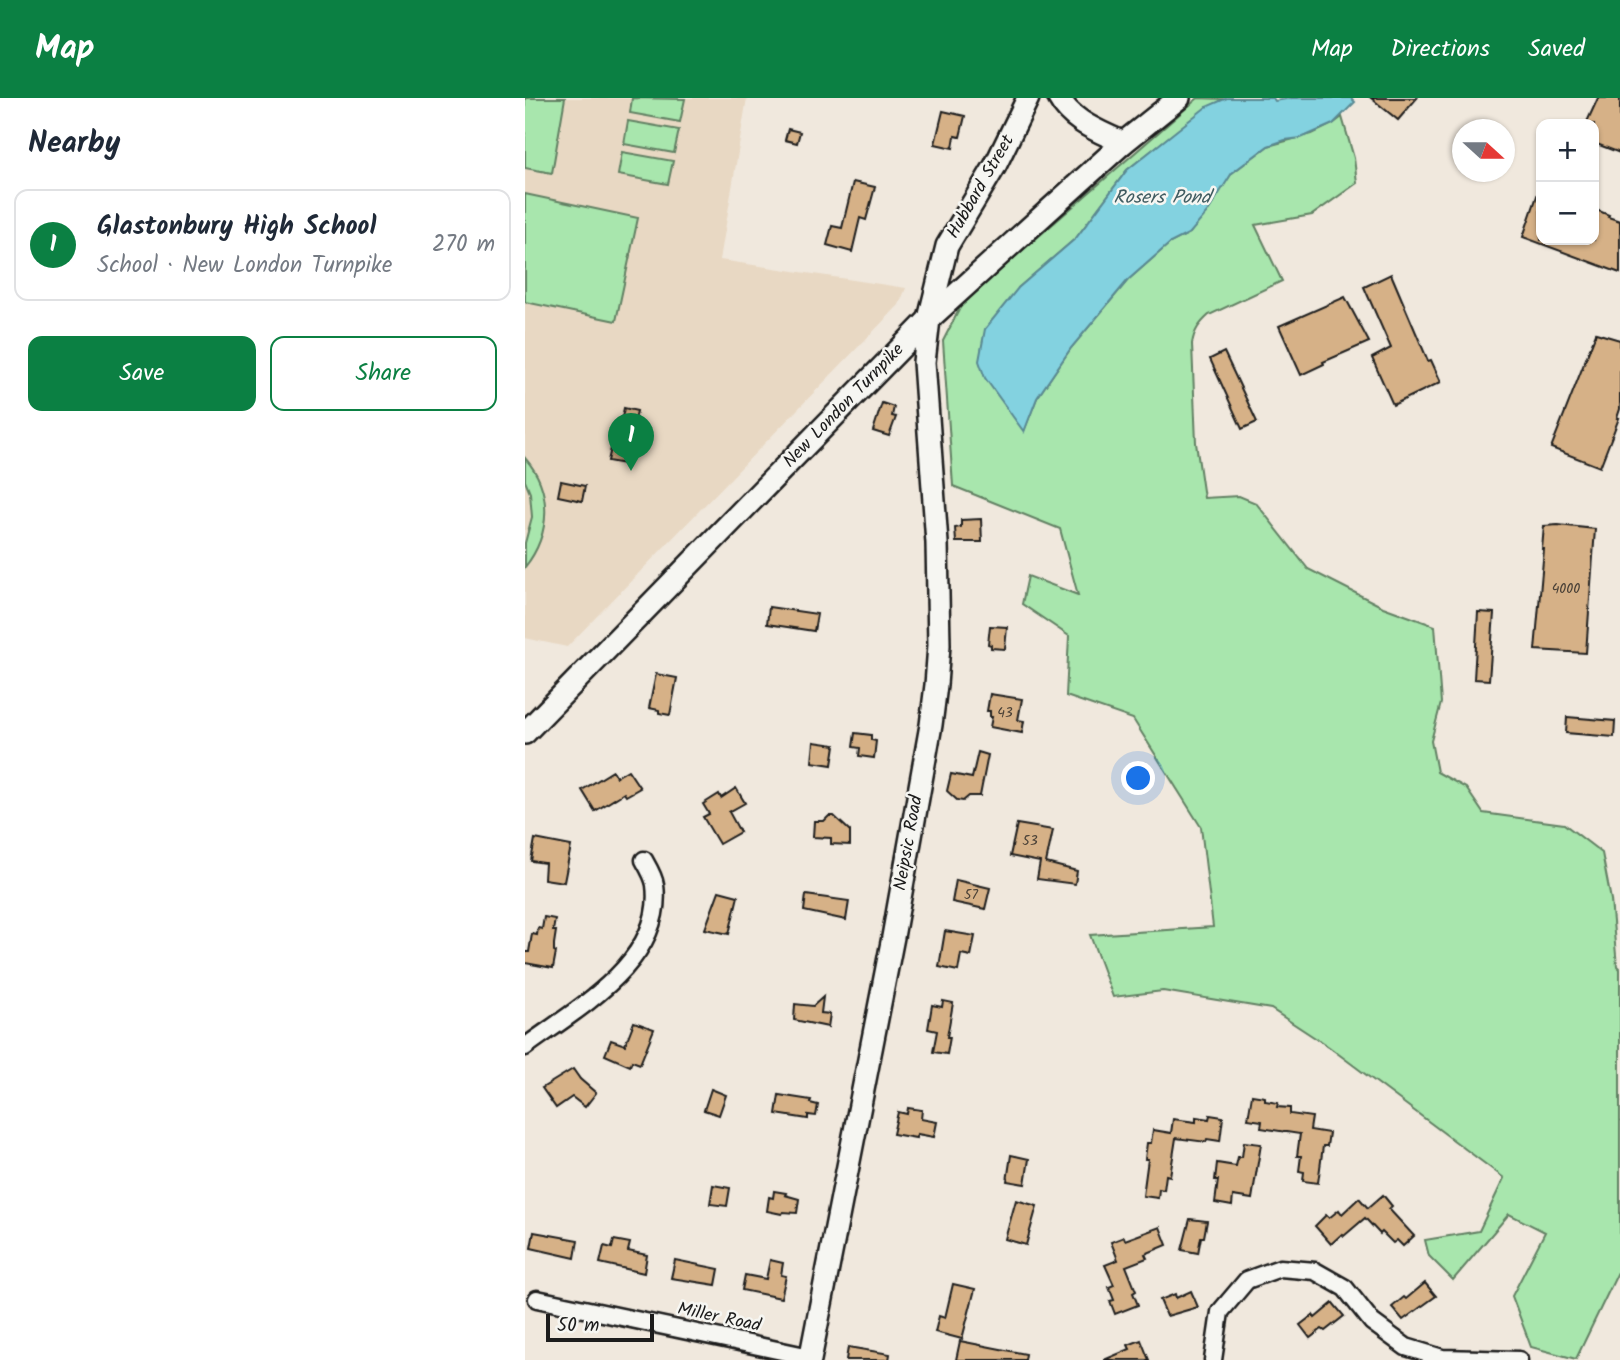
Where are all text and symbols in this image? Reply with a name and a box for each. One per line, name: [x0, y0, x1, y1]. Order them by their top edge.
text: Map: [35, 23, 95, 76]
text: Map: [1311, 30, 1353, 69]
text: Directions: [1391, 30, 1490, 69]
text: Saved: [1528, 30, 1585, 69]
north arrow: [1452, 119, 1515, 182]
map controls: [1536, 119, 1599, 245]
button: +: [1536, 119, 1599, 182]
text: Nearby: [28, 120, 120, 168]
street label: Hubbard Street: [939, 129, 1023, 244]
button: −: [1536, 182, 1599, 245]
water label: Rosers Pond: [1114, 183, 1215, 213]
text: Glastonbury High School: [97, 206, 376, 248]
text: 1: [50, 227, 56, 263]
text: 270 m: [432, 227, 495, 263]
text: School · New London Turnpike: [97, 248, 392, 284]
button: Save: [28, 336, 256, 411]
button: Share: [270, 336, 497, 411]
street label: New London Turnpike: [776, 337, 912, 475]
pin: 1: [608, 413, 654, 471]
house number: 4000: [1552, 578, 1580, 600]
house number: 43: [997, 702, 1013, 724]
your location: [1121, 761, 1155, 795]
street label: Neipsic Road: [886, 792, 932, 893]
house number: 53: [1022, 830, 1038, 852]
house number: 57: [964, 884, 979, 906]
street label: Miller Road: [675, 1295, 764, 1341]
scale bar: [546, 1311, 655, 1343]
text: 50 m: [557, 1311, 599, 1341]

